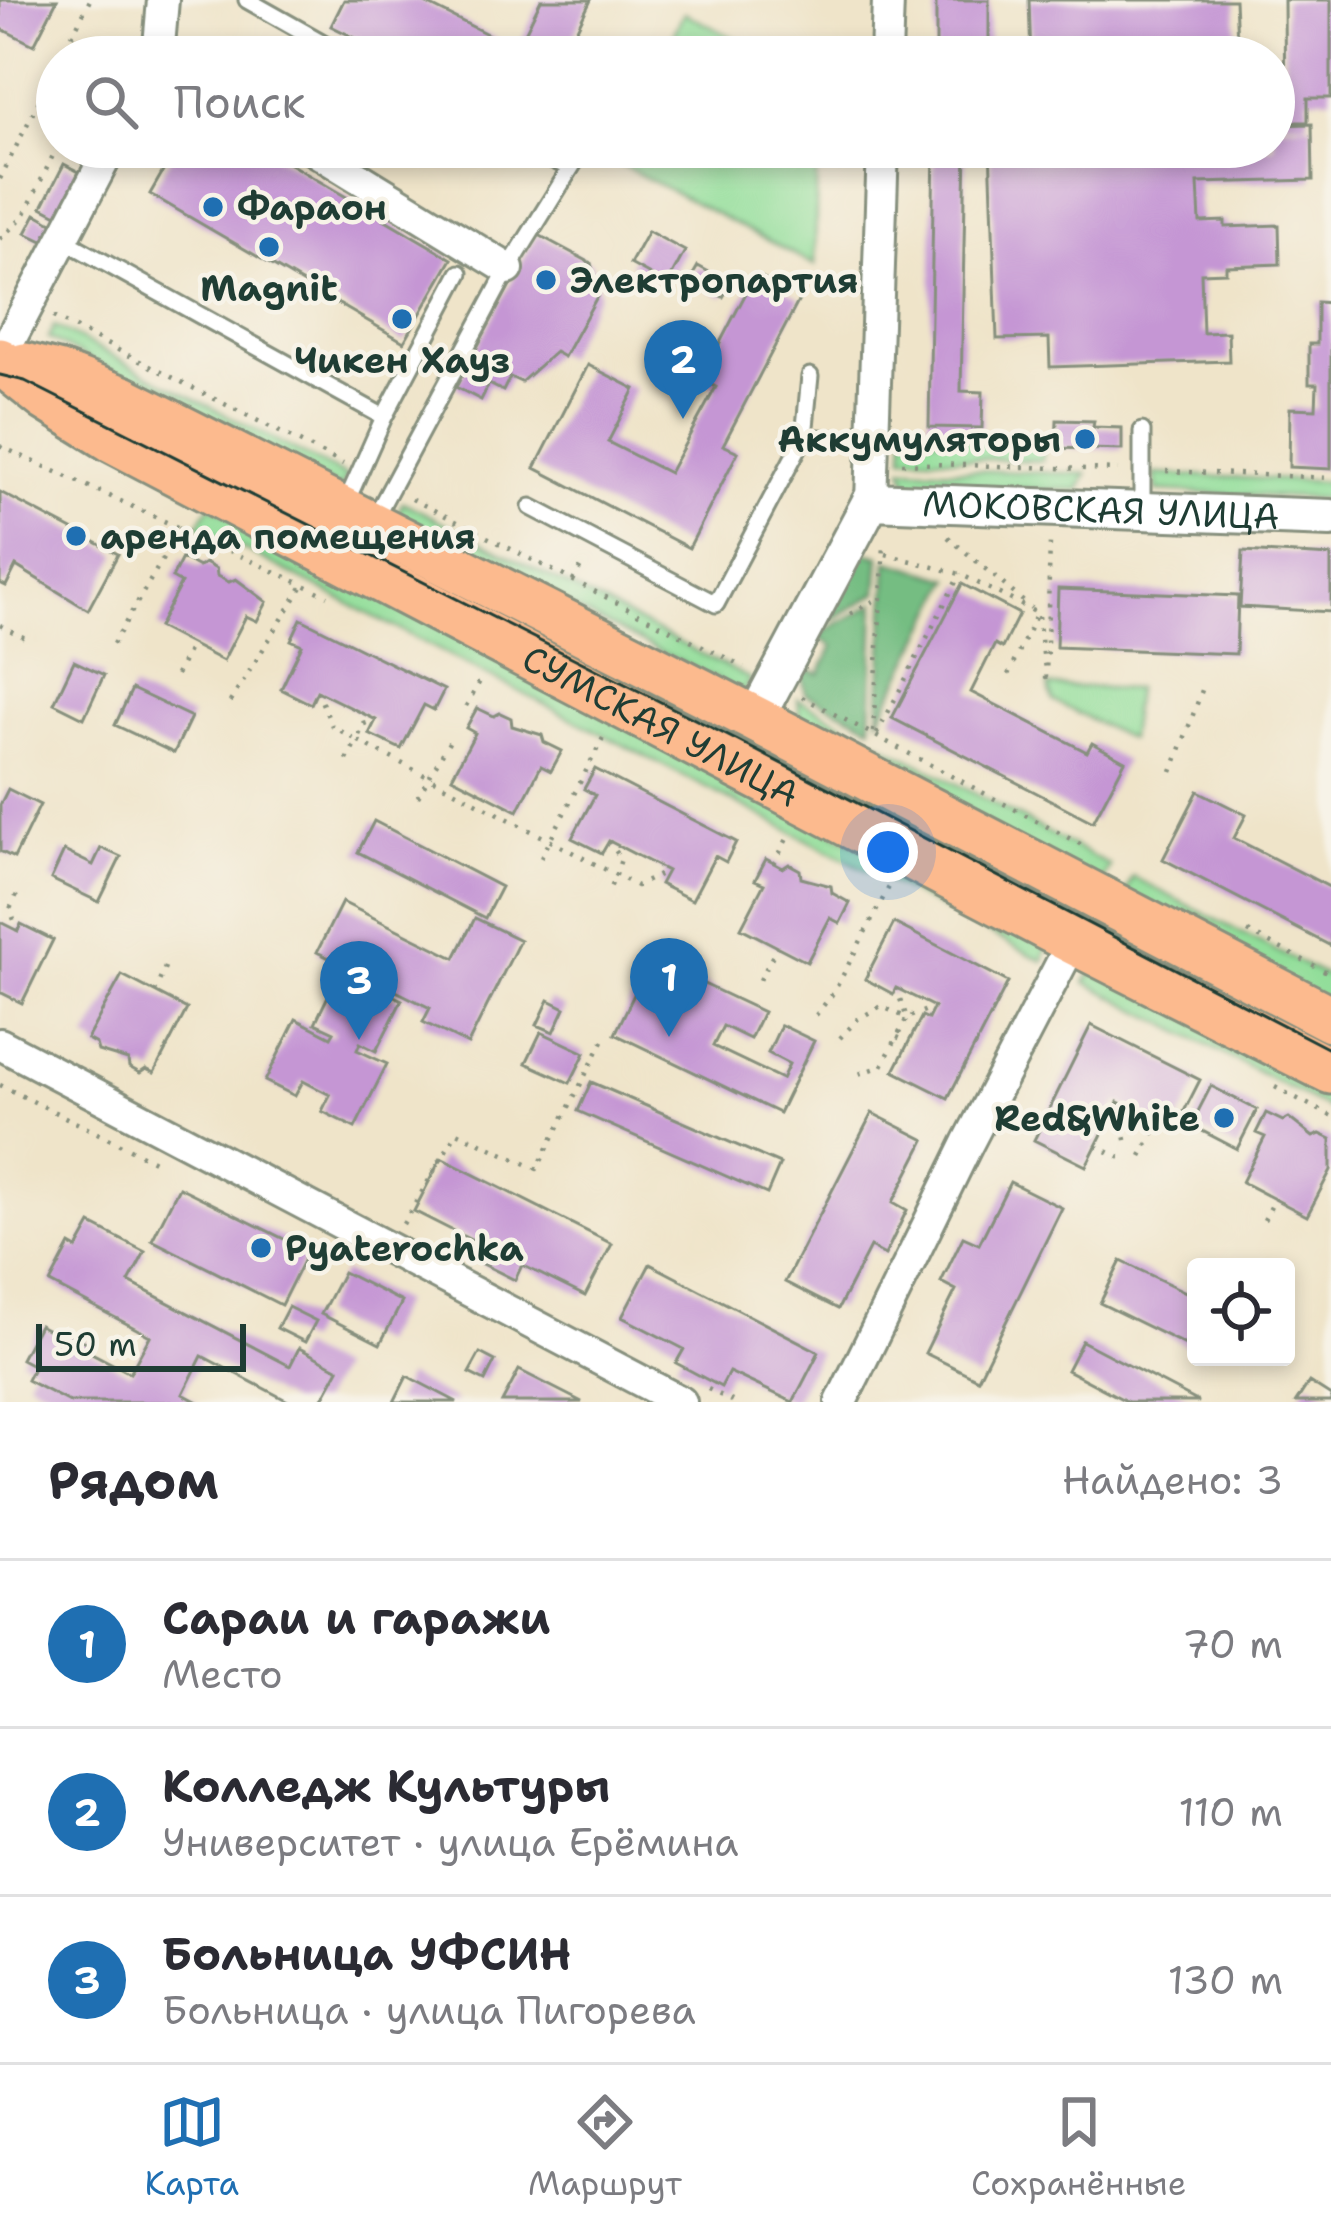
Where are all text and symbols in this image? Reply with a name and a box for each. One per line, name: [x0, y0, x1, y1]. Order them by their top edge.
search box: [36, 36, 1295, 168]
icon: search: [78, 69, 144, 135]
text: Поиск: [174, 72, 305, 132]
place label: Фараон: [237, 183, 387, 232]
marker: Фараон: [200, 194, 226, 220]
marker: Magnit: [256, 234, 282, 260]
place label: Электропартия: [570, 256, 859, 305]
place label: Magnit: [200, 264, 338, 313]
marker: Электропартия: [533, 267, 559, 293]
marker: Чикен Хауз: [389, 306, 415, 332]
pin: 2: [644, 320, 722, 419]
place label: Чикен Хауз: [294, 336, 510, 385]
place label: Аккумуляторы: [777, 415, 1061, 464]
marker: Аккумуляторы: [1072, 426, 1098, 452]
street label: МОКОВСКАЯ УЛИЦА: [922, 478, 1280, 541]
place label: аренда помещения: [100, 512, 476, 561]
marker: аренда помещения: [63, 523, 89, 549]
street label: СУМСКАЯ УЛИЦА: [514, 633, 808, 818]
your location: [858, 822, 918, 882]
pin: 1: [630, 938, 708, 1037]
pin: 3: [320, 941, 398, 1040]
place label: Red&White: [994, 1094, 1200, 1143]
marker: Red&White: [1211, 1105, 1237, 1131]
place label: Pyaterochka: [285, 1224, 524, 1273]
marker: Pyaterochka: [248, 1235, 274, 1261]
map controls: [1187, 1258, 1295, 1366]
button: locate: [1187, 1258, 1295, 1366]
scale bar: [36, 1318, 246, 1371]
text: 50 m: [54, 1322, 137, 1367]
text: Рядом: [48, 1446, 219, 1514]
text: Найдено: 3: [1062, 1454, 1283, 1506]
text: Сараи и гаражи: [162, 1588, 550, 1648]
text: 1: [78, 1618, 96, 1670]
text: 70 m: [1182, 1618, 1283, 1670]
text: Место: [162, 1648, 283, 1700]
text: Колледж Культуры: [162, 1756, 610, 1816]
text: 2: [73, 1786, 101, 1838]
text: 110 m: [1179, 1786, 1283, 1838]
text: Университет · улица Ерёмина: [162, 1816, 739, 1868]
text: Больница УФСИН: [162, 1924, 571, 1984]
text: 3: [73, 1954, 101, 2006]
text: 130 m: [1168, 1954, 1283, 2006]
text: Больница · улица Пигорева: [162, 1984, 696, 2036]
tab: Карта: [145, 2089, 239, 2206]
tab: Маршрут: [528, 2089, 682, 2206]
tab: Сохранённые: [971, 2089, 1186, 2206]

